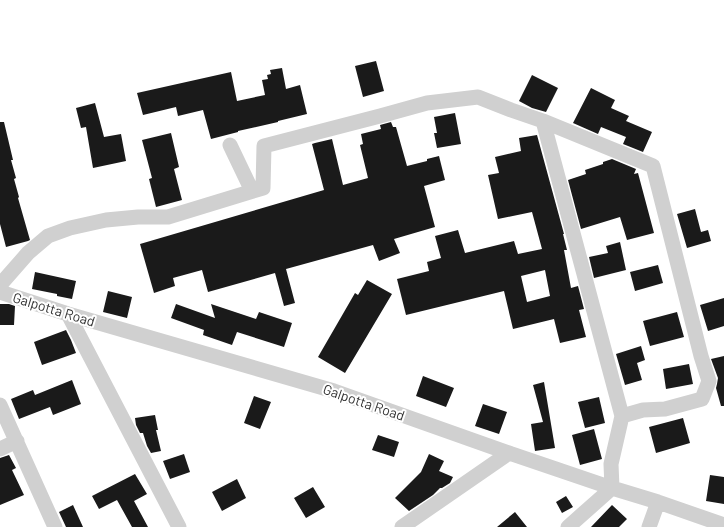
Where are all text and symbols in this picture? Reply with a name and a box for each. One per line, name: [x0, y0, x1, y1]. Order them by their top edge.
street label: Galpotta Road: [11, 288, 97, 330]
street label: Galpotta Road: [321, 380, 407, 424]

